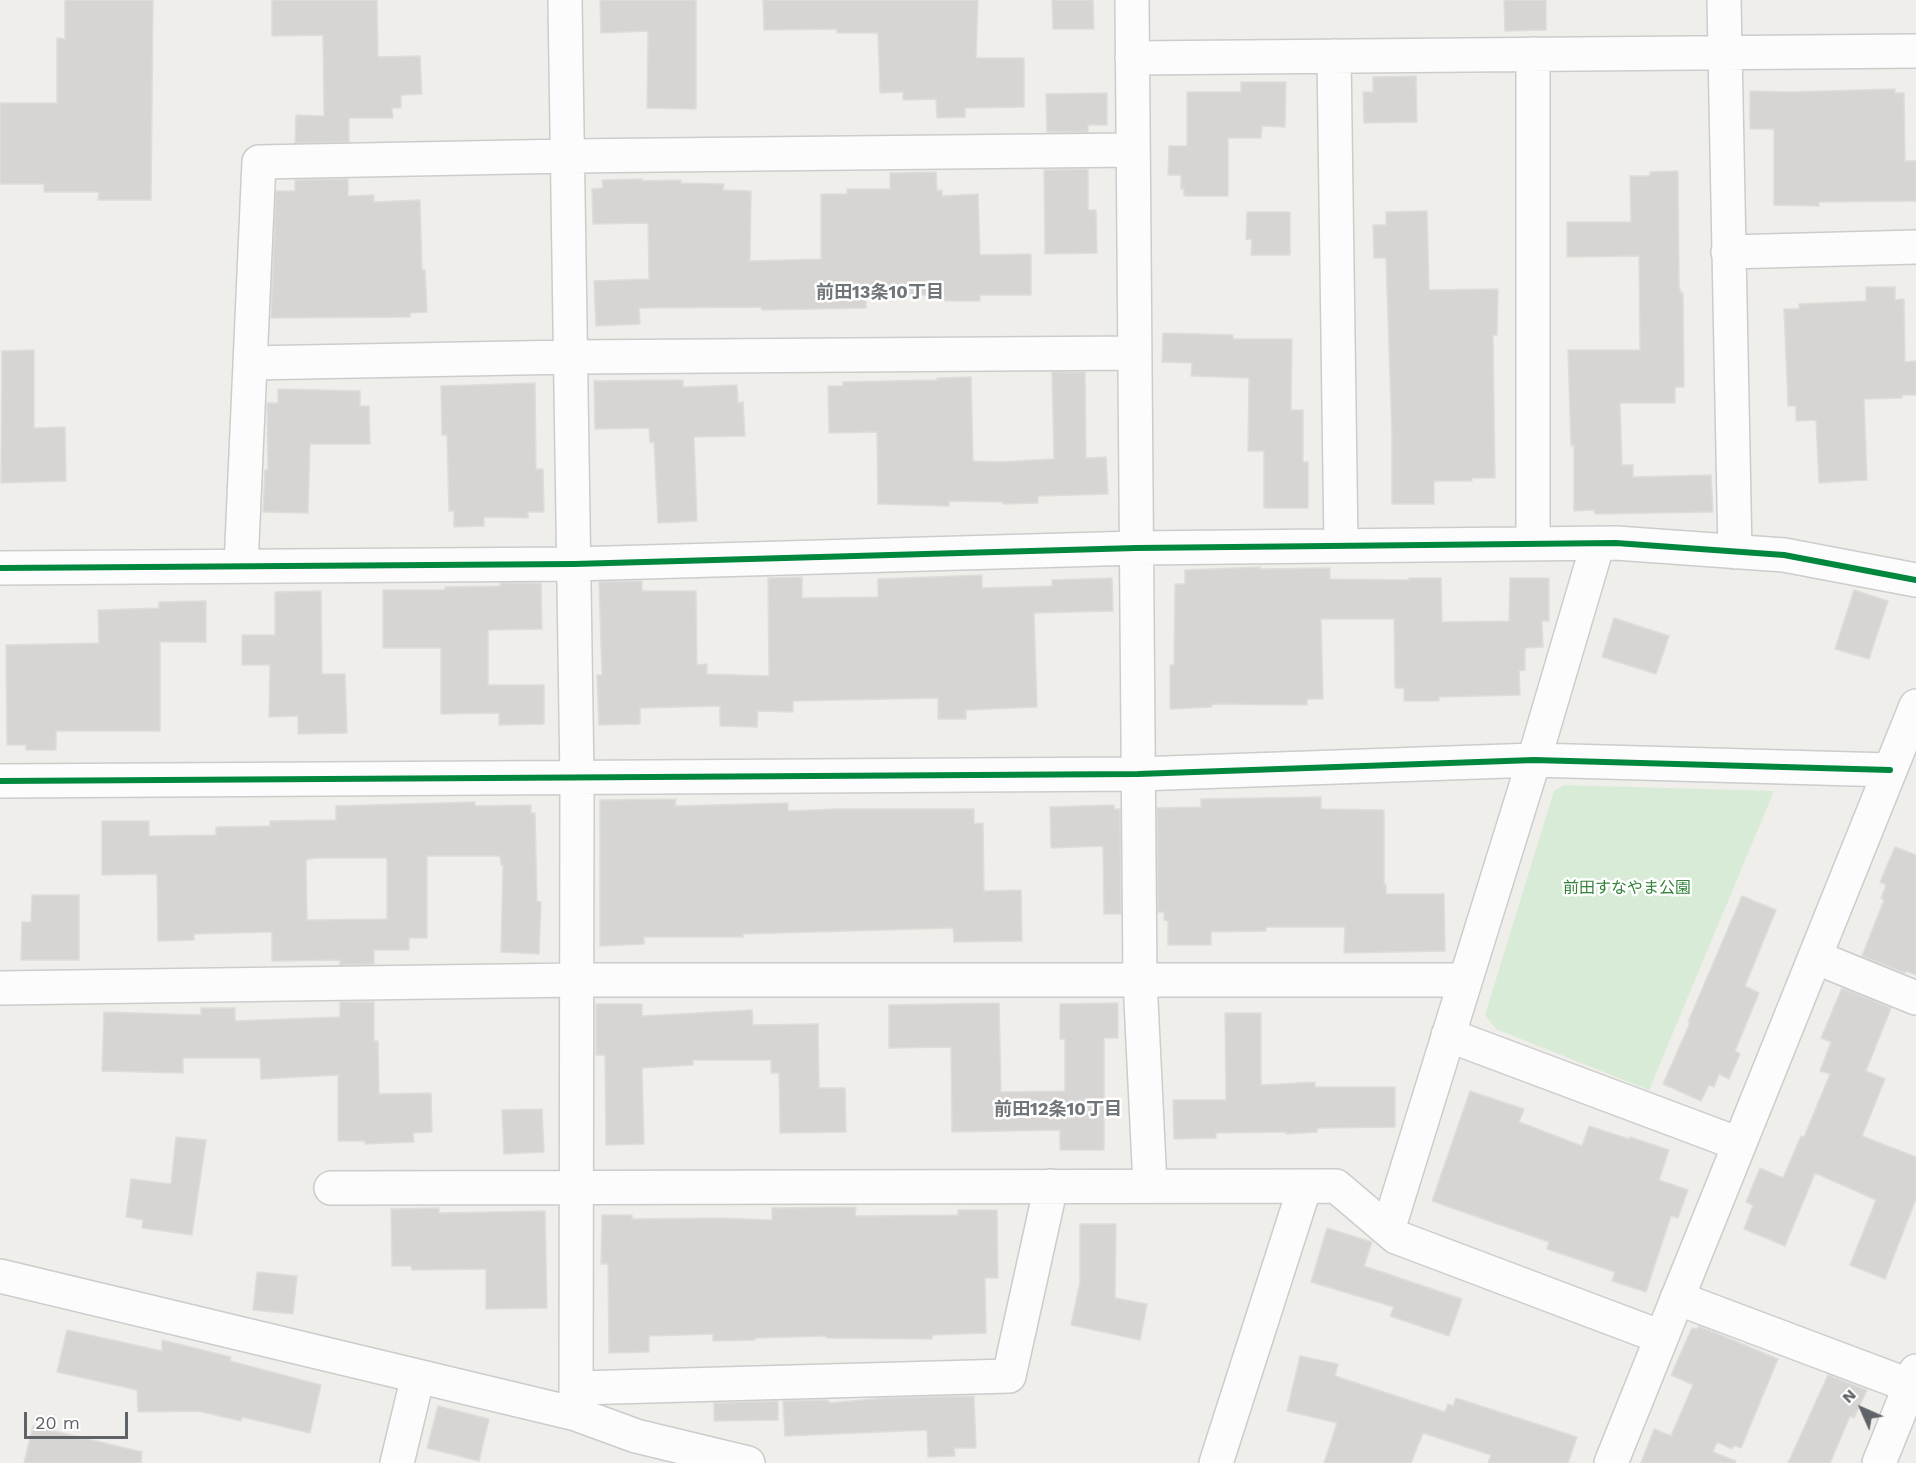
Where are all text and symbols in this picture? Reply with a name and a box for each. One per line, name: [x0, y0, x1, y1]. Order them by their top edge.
district label: 前田13条10丁目: [816, 282, 944, 304]
park label: 前田すなやま公園: [1563, 878, 1691, 898]
district label: 前田12条10丁目: [994, 1099, 1122, 1121]
north arrow: [1832, 1379, 1892, 1439]
text: N: [1838, 1385, 1860, 1407]
scale bar: [27, 1400, 130, 1438]
text: 20 m: [35, 1412, 80, 1433]

